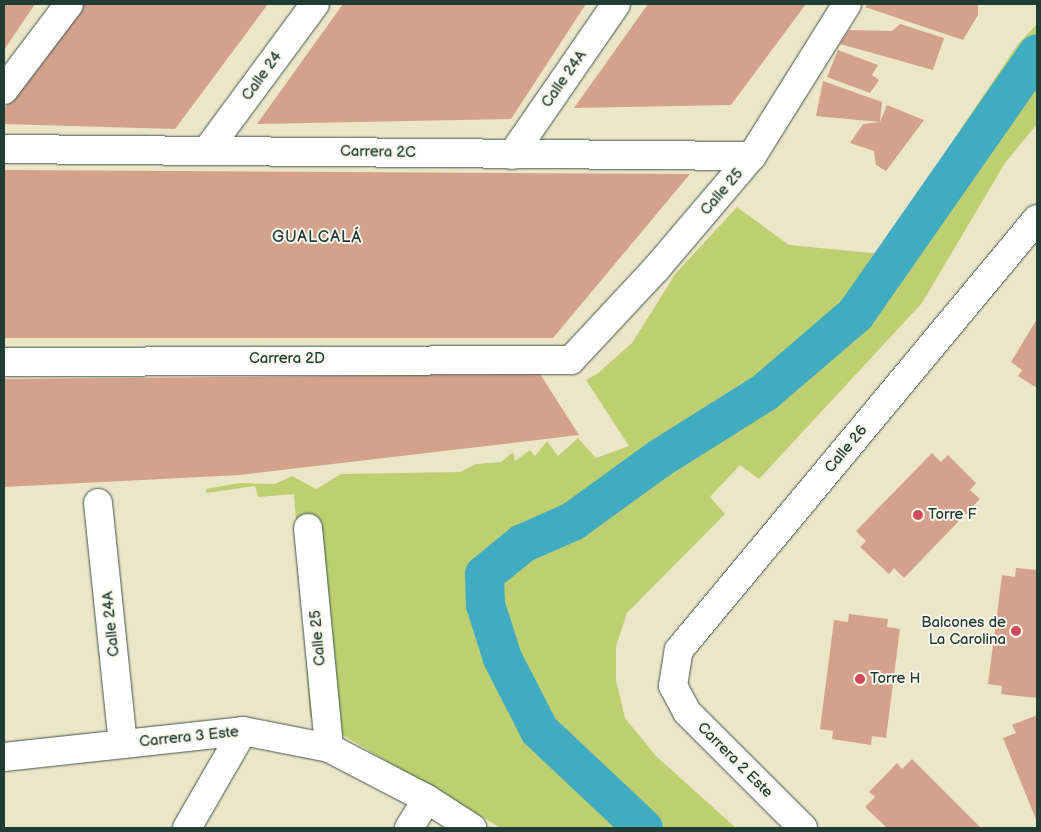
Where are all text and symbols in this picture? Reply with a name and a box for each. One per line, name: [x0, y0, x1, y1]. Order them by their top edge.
street label: Calle 24A: [538, 47, 590, 111]
street label: Calle 24: [238, 48, 286, 104]
street label: Carrera 2C: [340, 142, 416, 162]
street label: Calle 25: [697, 165, 747, 219]
district label: GUALCALÁ: [271, 228, 363, 248]
street label: Carrera 2D: [249, 350, 325, 368]
street label: Calle 26: [821, 421, 871, 477]
place label: Torre F: [928, 506, 976, 524]
marker: Torre F: [912, 509, 924, 521]
street label: Calle 24A: [99, 590, 123, 658]
street label: Calle 25: [307, 609, 329, 667]
place label: Balcones de La Carolina: [921, 613, 1006, 648]
marker: Balcones de La Carolina: [1010, 625, 1022, 637]
place label: Torre H: [870, 670, 920, 688]
marker: Torre H: [854, 673, 866, 685]
street label: Carrera 2 Este: [693, 718, 777, 802]
street label: Carrera 3 Este: [138, 723, 240, 751]

